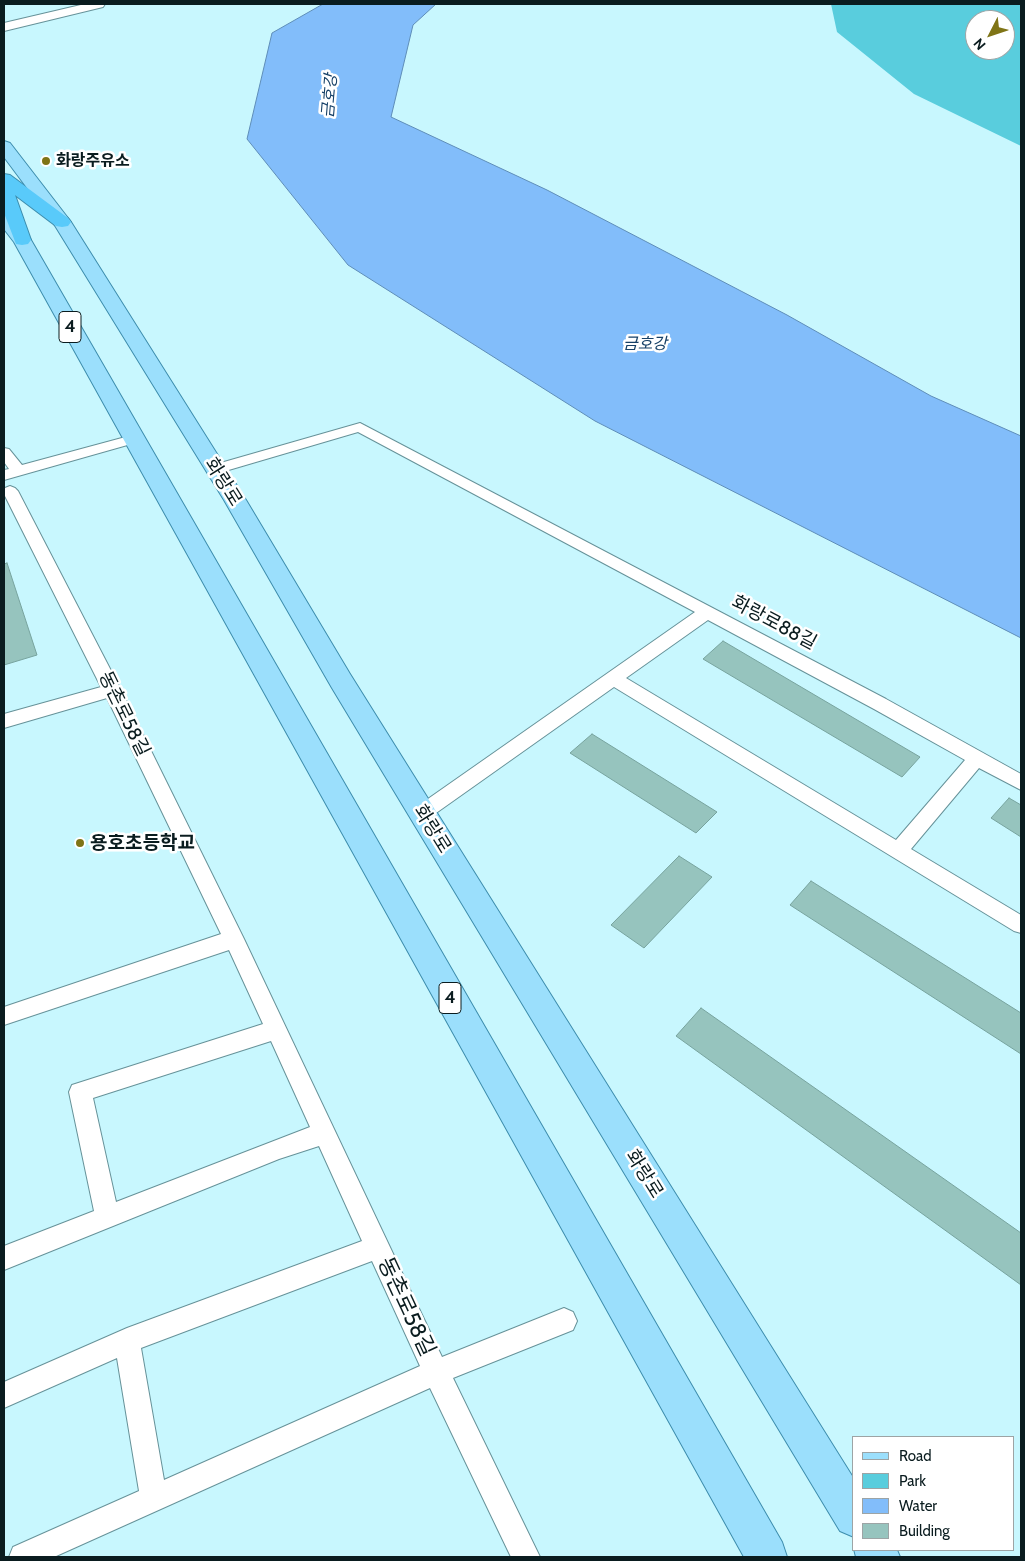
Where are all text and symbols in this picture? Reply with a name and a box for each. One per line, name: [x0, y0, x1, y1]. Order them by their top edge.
north arrow: [965, 10, 1015, 60]
text: N: [969, 35, 989, 54]
water label: 금호강: [319, 73, 341, 119]
place label: 화랑주유소: [56, 151, 130, 171]
marker: 화랑주유소: [40, 155, 52, 167]
road number: 4: [59, 312, 81, 342]
water label: 금호강: [623, 334, 667, 354]
street label: 화랑로: [199, 454, 247, 510]
street label: 화랑로88길: [728, 591, 820, 655]
street label: 동촌로58길: [94, 668, 154, 760]
street label: 화랑로: [408, 801, 456, 857]
place label: 용호초등학교: [90, 832, 195, 854]
marker: 용호초등학교: [74, 837, 86, 849]
road number: 4: [439, 982, 461, 1014]
street label: 화랑로: [620, 1146, 668, 1202]
street label: 동촌로58길: [372, 1253, 440, 1361]
legend: [852, 1436, 1015, 1551]
text: Road: [899, 1447, 932, 1465]
text: Park: [899, 1472, 926, 1490]
text: Water: [899, 1497, 937, 1515]
text: Building: [899, 1522, 950, 1540]

